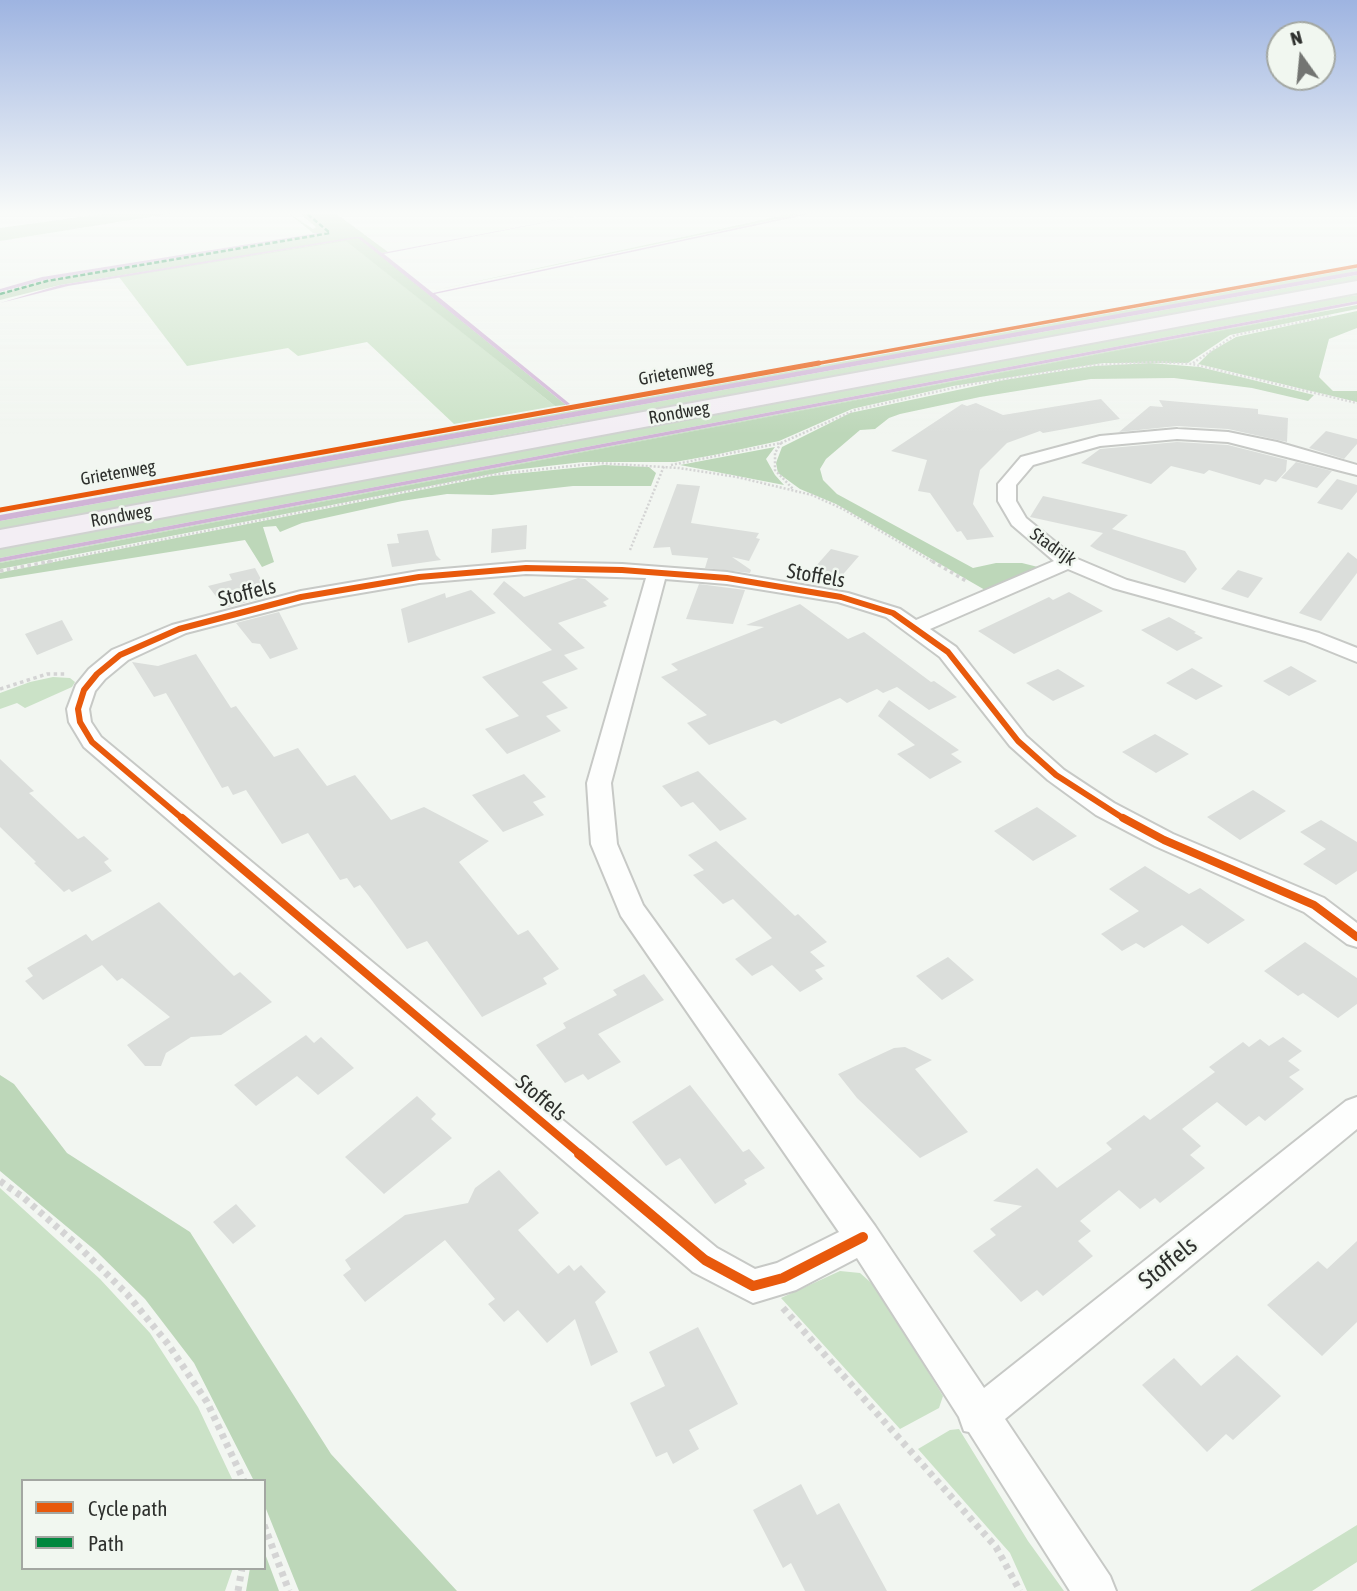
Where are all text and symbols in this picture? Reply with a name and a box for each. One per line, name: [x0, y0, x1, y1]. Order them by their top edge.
north arrow: [1266, 21, 1336, 91]
text: N: [1288, 26, 1304, 50]
street label: Grietenweg: [637, 356, 715, 390]
street label: Rondweg: [647, 397, 711, 429]
street label: Grietenweg: [79, 456, 157, 490]
street label: Rondweg: [89, 500, 153, 532]
street label: Stadrijk: [1026, 523, 1080, 571]
street label: Stoffels: [785, 559, 847, 593]
street label: Stoffels: [216, 574, 278, 612]
street label: Stoffels: [511, 1070, 571, 1126]
street label: Stoffels: [1133, 1231, 1203, 1295]
legend: [21, 1479, 266, 1570]
text: Cycle path: [88, 1496, 167, 1520]
text: Path: [88, 1531, 124, 1555]

